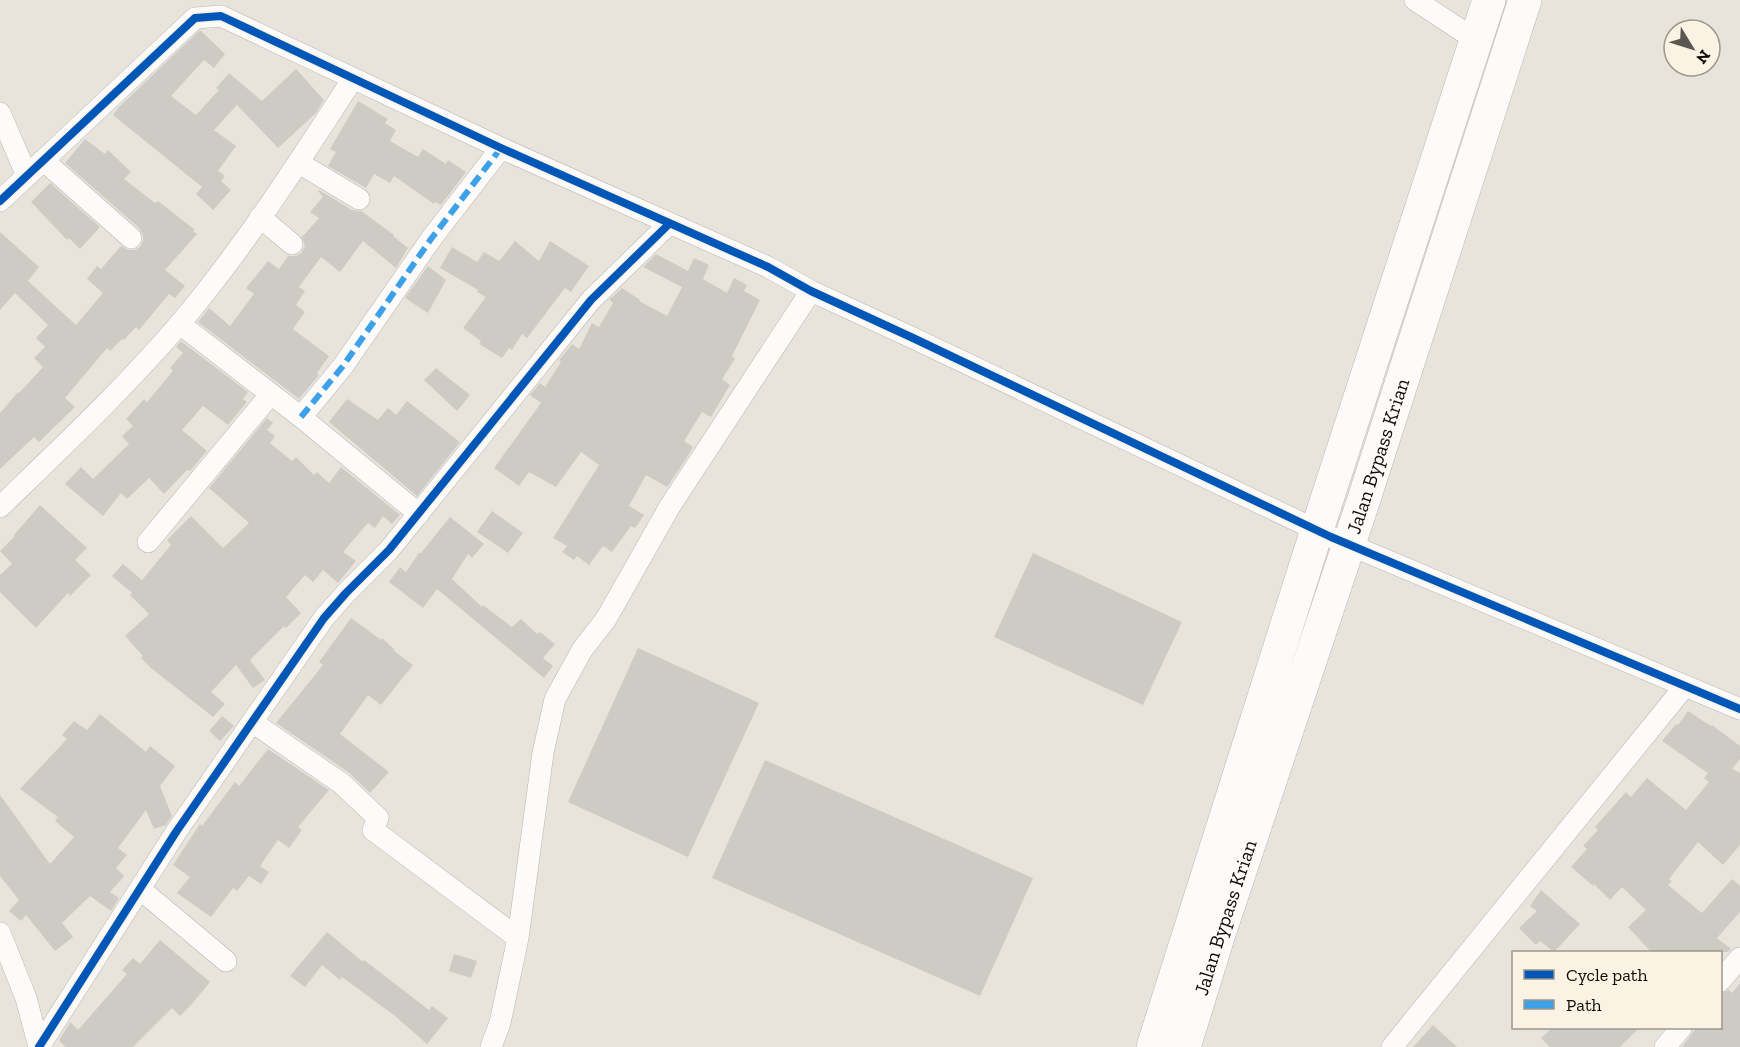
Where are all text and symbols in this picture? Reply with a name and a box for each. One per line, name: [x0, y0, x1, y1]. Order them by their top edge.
north arrow: [1662, 18, 1722, 78]
text: N: [1692, 46, 1715, 68]
street label: Jalan Bypass Krian: [1341, 375, 1414, 537]
street label: Jalan Bypass Krian: [1189, 836, 1262, 998]
legend: [1512, 951, 1722, 1029]
text: Cycle path: [1566, 964, 1648, 986]
text: Path: [1566, 994, 1602, 1016]

